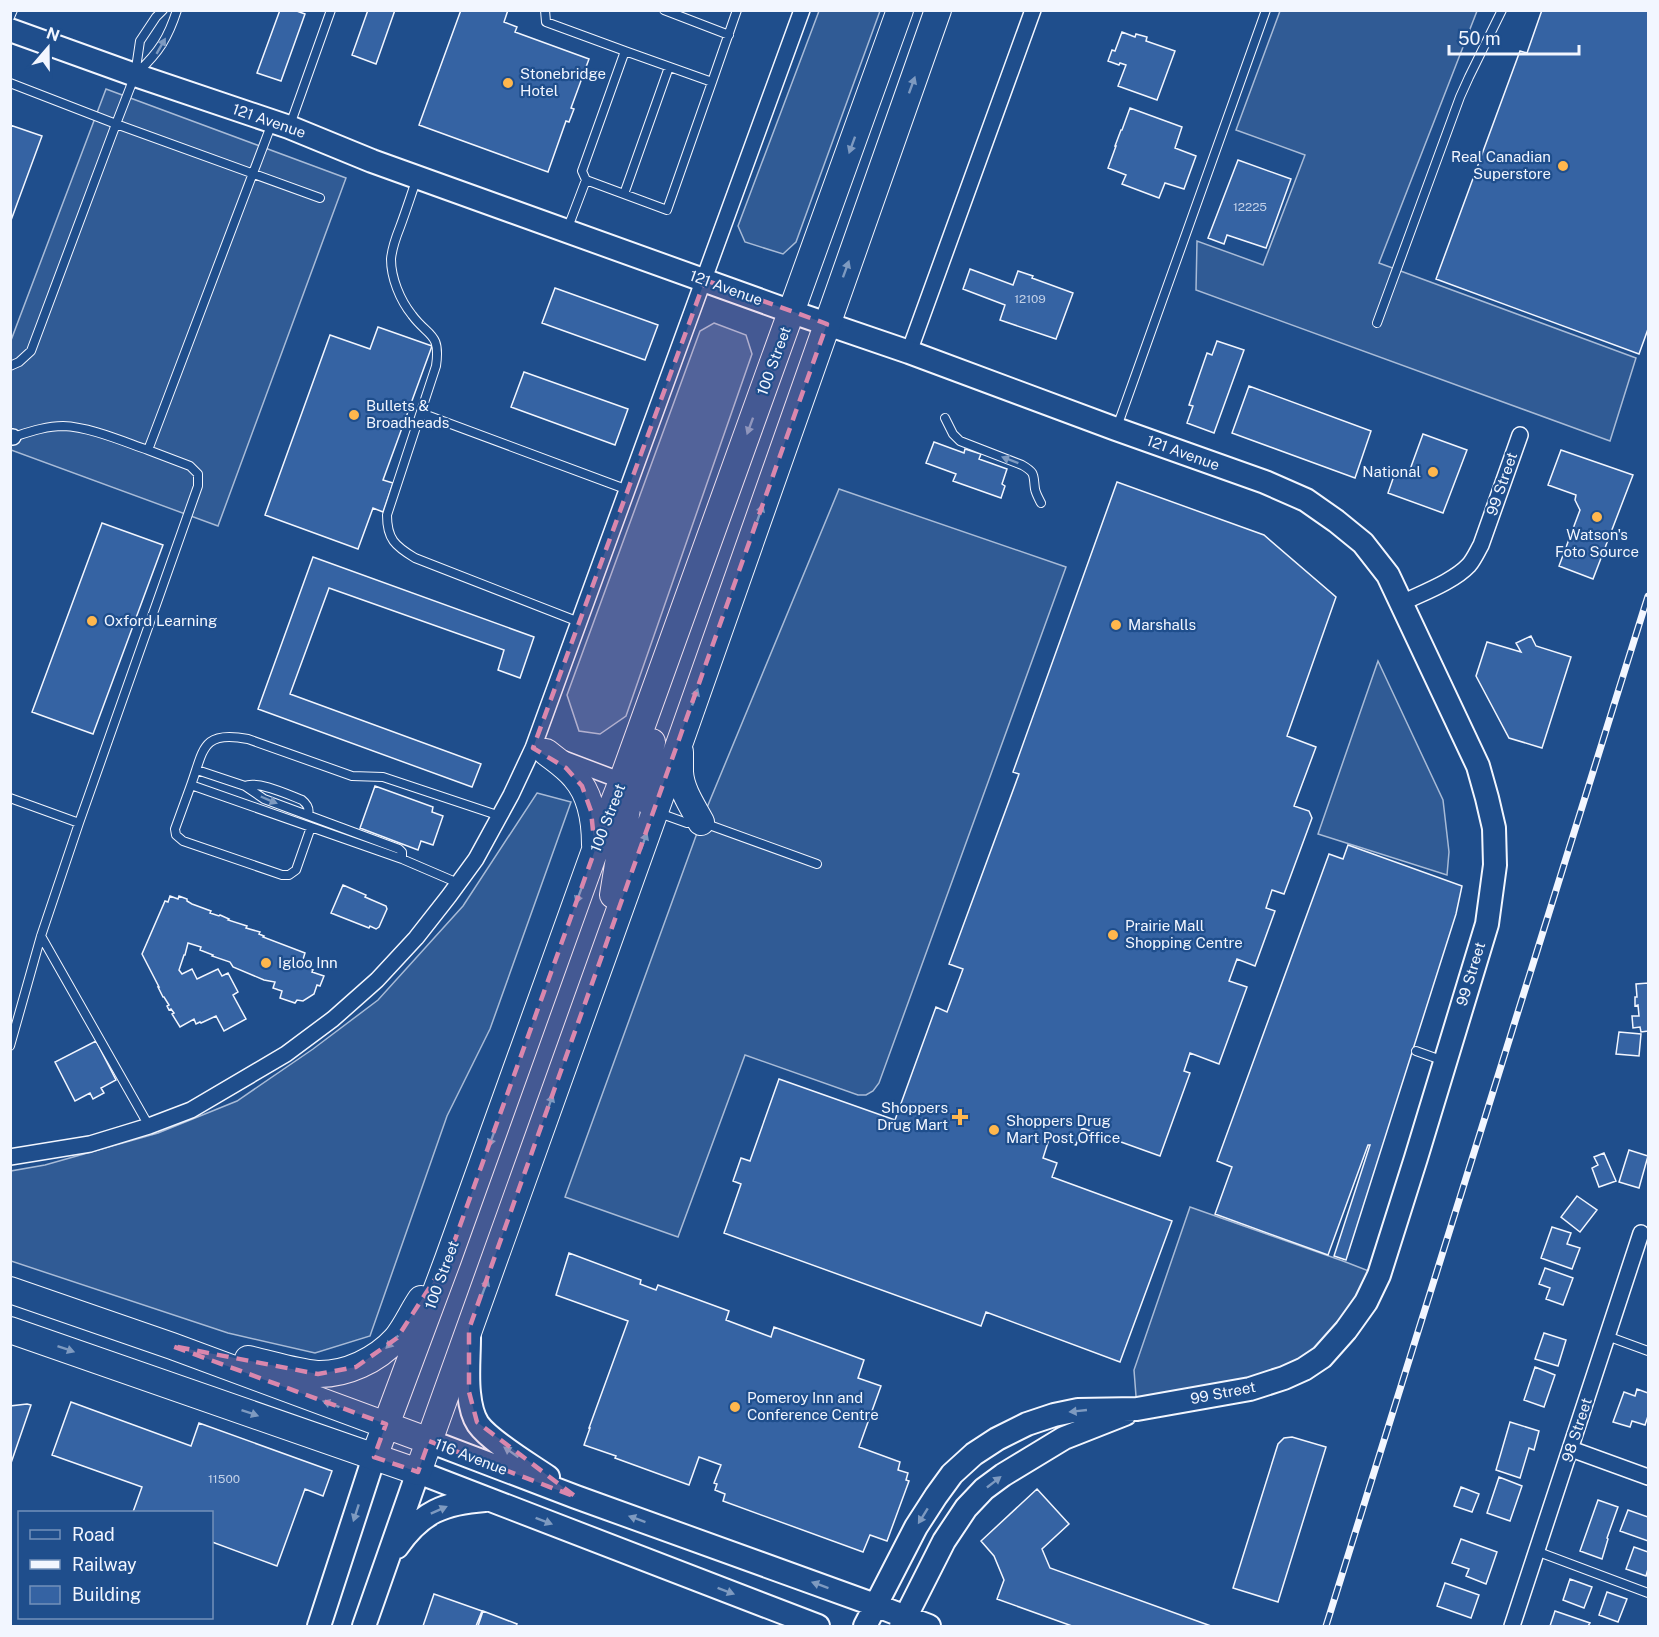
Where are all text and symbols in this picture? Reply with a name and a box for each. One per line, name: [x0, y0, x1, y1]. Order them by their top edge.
north arrow: [18, 18, 78, 78]
scale bar: [1449, 18, 1580, 56]
text: N: [44, 23, 62, 45]
text: 50 m: [1458, 28, 1501, 49]
one-way arrow: [156, 37, 166, 54]
place label: Stonebridge Hotel: [520, 65, 606, 99]
marker: Stonebridge Hotel: [501, 76, 515, 90]
one-way arrow: [907, 76, 917, 94]
street label: 121 Avenue: [230, 100, 308, 141]
one-way arrow: [846, 136, 856, 154]
place label: Real Canadian Superstore: [1451, 148, 1551, 182]
marker: Real Canadian Superstore: [1556, 159, 1570, 173]
house number: 12225: [1233, 200, 1267, 214]
one-way arrow: [842, 260, 852, 278]
street label: 121 Avenue: [687, 266, 765, 309]
house number: 12109: [1014, 292, 1046, 306]
street label: 100 Street: [753, 324, 794, 397]
place label: Bullets & Broadheads: [366, 397, 449, 431]
marker: Bullets & Broadheads: [347, 408, 361, 422]
one-way arrow: [745, 417, 755, 435]
street label: 121 Avenue: [1144, 431, 1222, 474]
street label: 99 Street: [1483, 450, 1520, 518]
one-way arrow: [1001, 455, 1019, 464]
place label: National: [1362, 463, 1421, 480]
marker: National: [1426, 465, 1440, 479]
one-way arrow: [756, 504, 765, 522]
marker: Watson's Foto Source: [1590, 510, 1604, 524]
place label: Watson's Foto Source: [1555, 526, 1639, 560]
place label: Oxford Learning: [104, 612, 217, 629]
marker: Oxford Learning: [85, 614, 99, 628]
place label: Marshalls: [1128, 616, 1196, 633]
marker: Marshalls: [1109, 618, 1123, 632]
one-way arrow: [691, 688, 701, 706]
street label: 100 Street: [587, 781, 628, 854]
one-way arrow: [261, 795, 279, 805]
one-way arrow: [640, 832, 650, 850]
one-way arrow: [574, 886, 584, 904]
place label: Prairie Mall Shopping Centre: [1125, 917, 1243, 951]
marker: Prairie Mall Shopping Centre: [1106, 928, 1120, 942]
street label: 99 Street: [1453, 940, 1488, 1008]
place label: Igloo Inn: [278, 954, 338, 971]
marker: Igloo Inn: [259, 956, 273, 970]
one-way arrow: [546, 1094, 556, 1112]
place label: Shoppers Drug Mart: [877, 1099, 948, 1133]
marker: Shoppers Drug Mart: [953, 1110, 967, 1124]
place label: Shoppers Drug Mart Post Office: [1006, 1112, 1120, 1146]
marker: Shoppers Drug Mart Post Office: [987, 1123, 1001, 1137]
one-way arrow: [487, 1129, 497, 1147]
street label: 100 Street: [421, 1238, 462, 1311]
one-way arrow: [480, 1278, 490, 1296]
one-way arrow: [385, 1334, 399, 1349]
one-way arrow: [57, 1345, 75, 1355]
street label: 99 Street: [1189, 1378, 1257, 1407]
place label: Pomeroy Inn and Conference Centre: [747, 1389, 879, 1423]
street label: 98 Street: [1558, 1395, 1595, 1464]
one-way arrow: [322, 1399, 340, 1409]
marker: Pomeroy Inn and Conference Centre: [728, 1400, 742, 1414]
one-way arrow: [1069, 1406, 1088, 1416]
one-way arrow: [241, 1409, 259, 1419]
street label: 116 Avenue: [432, 1435, 510, 1478]
one-way arrow: [503, 1447, 519, 1458]
house number: 11500: [208, 1472, 240, 1486]
one-way arrow: [986, 1475, 1002, 1488]
one-way arrow: [351, 1504, 361, 1522]
one-way arrow: [430, 1506, 447, 1515]
one-way arrow: [917, 1508, 928, 1524]
legend: [18, 1511, 213, 1619]
one-way arrow: [627, 1514, 645, 1524]
one-way arrow: [536, 1516, 554, 1526]
text: Road: [72, 1524, 115, 1545]
text: Railway: [72, 1554, 137, 1575]
one-way arrow: [811, 1580, 829, 1590]
text: Building: [72, 1584, 141, 1605]
one-way arrow: [718, 1586, 736, 1596]

